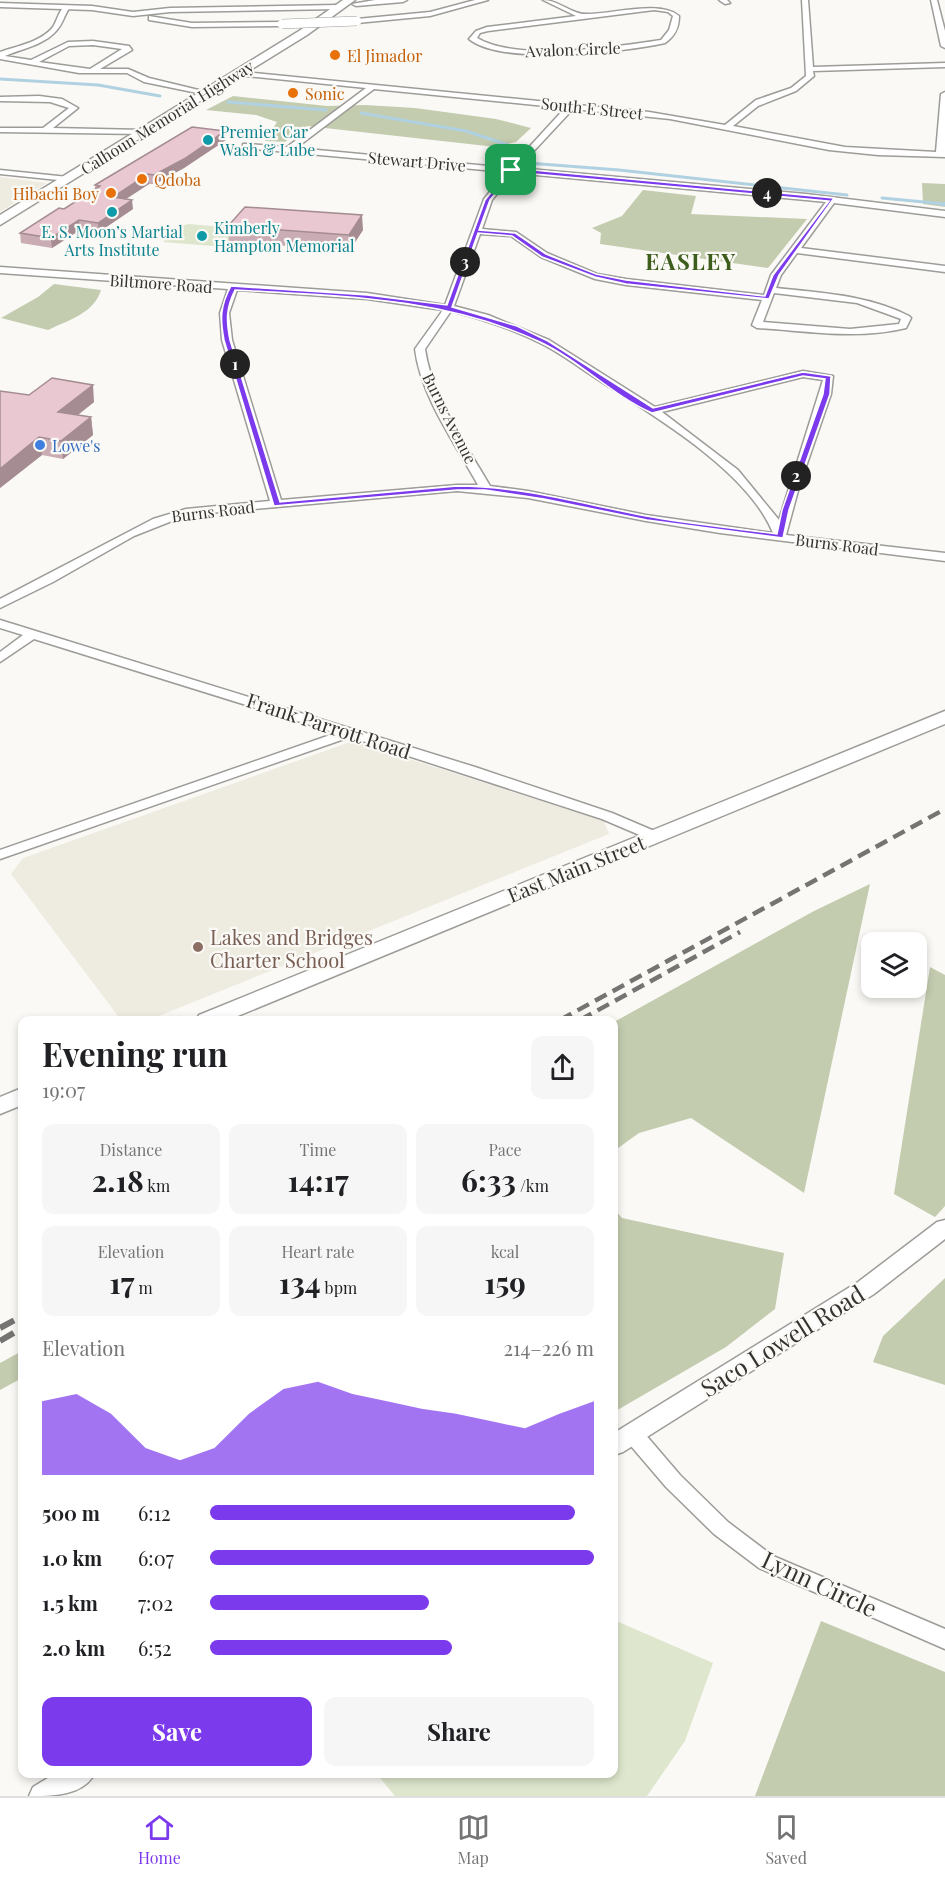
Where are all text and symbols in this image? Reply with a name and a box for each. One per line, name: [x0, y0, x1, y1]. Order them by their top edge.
street label: Avalon Circle: [524, 37, 621, 61]
place label: El Jimador: [347, 45, 423, 66]
marker: El Jimador: [328, 48, 342, 62]
street label: Calhoun Memorial Highway: [77, 55, 257, 179]
place label: Sonic: [305, 83, 345, 104]
marker: Sonic: [286, 86, 300, 100]
street label: South E Street: [540, 92, 644, 124]
place label: Premier Car Wash & Lube: [219, 121, 315, 160]
marker: Premier Car Wash & Lube: [201, 133, 215, 147]
pin: [485, 144, 536, 195]
street label: Stewart Drive: [367, 146, 467, 176]
icon: arrive: [494, 153, 527, 186]
place label: Qdoba: [154, 169, 201, 190]
marker: Qdoba: [135, 172, 149, 186]
pin: 4: [752, 178, 782, 208]
text: 4: [763, 182, 771, 203]
place label: Hibachi Boy: [13, 183, 99, 204]
marker: Hibachi Boy: [104, 186, 118, 200]
marker: E. S. Moon’s Martial Arts Institute: [105, 205, 119, 219]
place label: Kimberly Hampton Memorial: [214, 217, 355, 256]
place label: E. S. Moon’s Martial Arts Institute: [41, 221, 183, 260]
marker: Kimberly Hampton Memorial: [195, 229, 209, 243]
district label: EASLEY: [645, 246, 737, 276]
pin: 3: [450, 247, 480, 277]
text: 3: [461, 251, 469, 272]
street label: Biltmore Road: [109, 269, 213, 297]
pin: 1: [220, 349, 250, 379]
text: 1: [232, 353, 238, 374]
street label: Burns Avenue: [418, 369, 482, 467]
place label: Lowe's: [52, 435, 100, 456]
marker: Lowe's: [33, 438, 47, 452]
pin: 2: [781, 461, 811, 491]
text: 2: [792, 465, 800, 486]
street label: Burns Road: [170, 495, 256, 527]
street label: Burns Road: [794, 528, 880, 560]
street label: Frank Parrott Road: [243, 686, 415, 764]
street label: East Main Street: [503, 828, 650, 908]
place label: Lakes and Bridges Charter School: [210, 923, 373, 973]
map controls: [861, 932, 927, 998]
button: layers: [861, 932, 927, 998]
marker: Lakes and Bridges Charter School: [191, 940, 205, 954]
text: Evening run: [42, 1031, 228, 1075]
button: share: [531, 1036, 594, 1099]
text: 19:07: [42, 1076, 85, 1103]
text: Distance: [100, 1139, 162, 1160]
text: Time: [300, 1139, 336, 1160]
text: Pace: [488, 1139, 522, 1160]
text: 2.18: [92, 1160, 144, 1200]
text: 14:17: [287, 1160, 349, 1200]
text: 6:33: [461, 1160, 516, 1200]
text: km: [144, 1175, 170, 1196]
text: /km: [516, 1175, 549, 1196]
text: Elevation: [98, 1241, 164, 1262]
text: Heart rate: [281, 1241, 355, 1262]
text: kcal: [491, 1241, 519, 1262]
text: 17: [109, 1262, 134, 1302]
text: 134: [279, 1262, 321, 1302]
text: 159: [484, 1262, 526, 1302]
text: m: [134, 1277, 153, 1298]
text: bpm: [321, 1277, 357, 1298]
street label: Saco Lowell Road: [694, 1277, 870, 1403]
text: Elevation: [42, 1334, 125, 1361]
text: 214–226 m: [503, 1334, 594, 1361]
text: 500 m: [42, 1499, 100, 1526]
text: 6:12: [138, 1499, 171, 1526]
street label: Lynn Circle: [757, 1542, 883, 1624]
text: 1.0 km: [42, 1544, 102, 1571]
text: 6:07: [138, 1544, 174, 1571]
text: 1.5 km: [42, 1589, 98, 1616]
text: 7:02: [138, 1589, 173, 1616]
text: 2.0 km: [42, 1634, 105, 1661]
text: 6:52: [138, 1634, 172, 1661]
button: Save: [42, 1697, 312, 1766]
button: Share: [324, 1697, 594, 1766]
tab: Home: [138, 1811, 181, 1868]
tab: Map: [457, 1811, 490, 1868]
tab: Saved: [765, 1811, 807, 1868]

